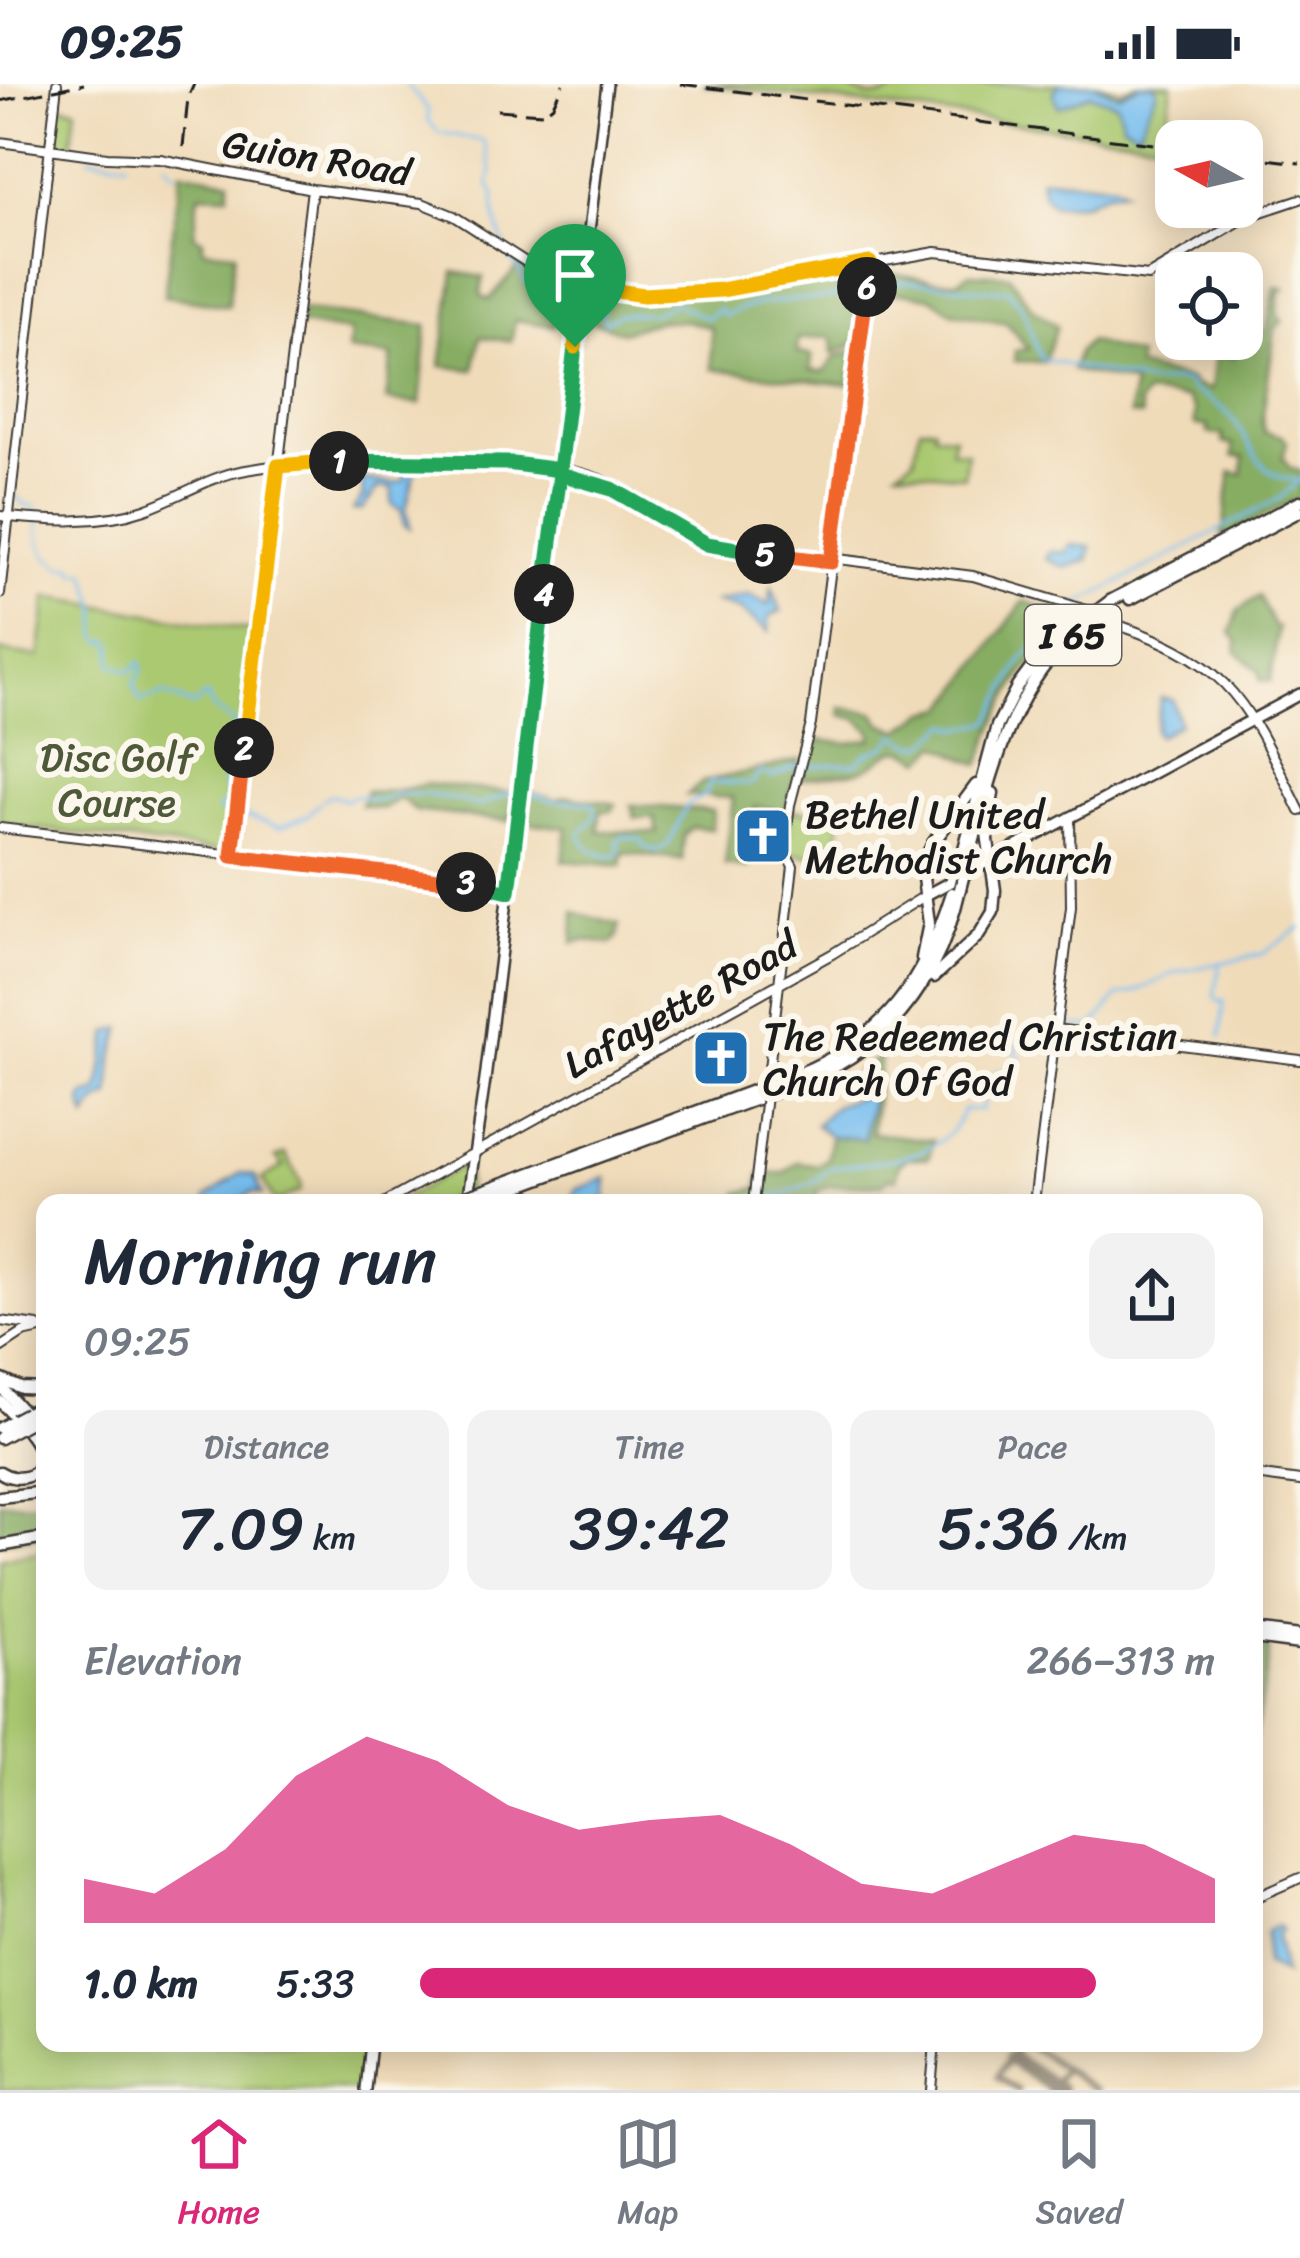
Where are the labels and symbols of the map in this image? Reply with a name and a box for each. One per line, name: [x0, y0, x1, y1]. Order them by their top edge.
street label: Guion Road: [218, 109, 419, 207]
north arrow: [1155, 120, 1263, 228]
pin: [524, 224, 626, 347]
pin: 6: [837, 257, 897, 317]
pin: 1: [309, 431, 369, 491]
pin: 5: [735, 524, 795, 584]
pin: 4: [514, 564, 574, 624]
road number: I 65: [1025, 605, 1121, 665]
pin: 2: [214, 718, 274, 778]
park label: Disc Golf Course: [40, 723, 199, 837]
place label: Bethel United Methodist Church: [805, 780, 1112, 894]
church icon: Bethel United Methodist Church: [732, 805, 794, 867]
pin: 3: [436, 852, 496, 912]
street label: Lafayette Road: [550, 910, 813, 1098]
place label: The Redeemed Christian Church Of God: [763, 1002, 1177, 1116]
church icon: The Redeemed Christian Church Of God: [690, 1027, 752, 1089]

